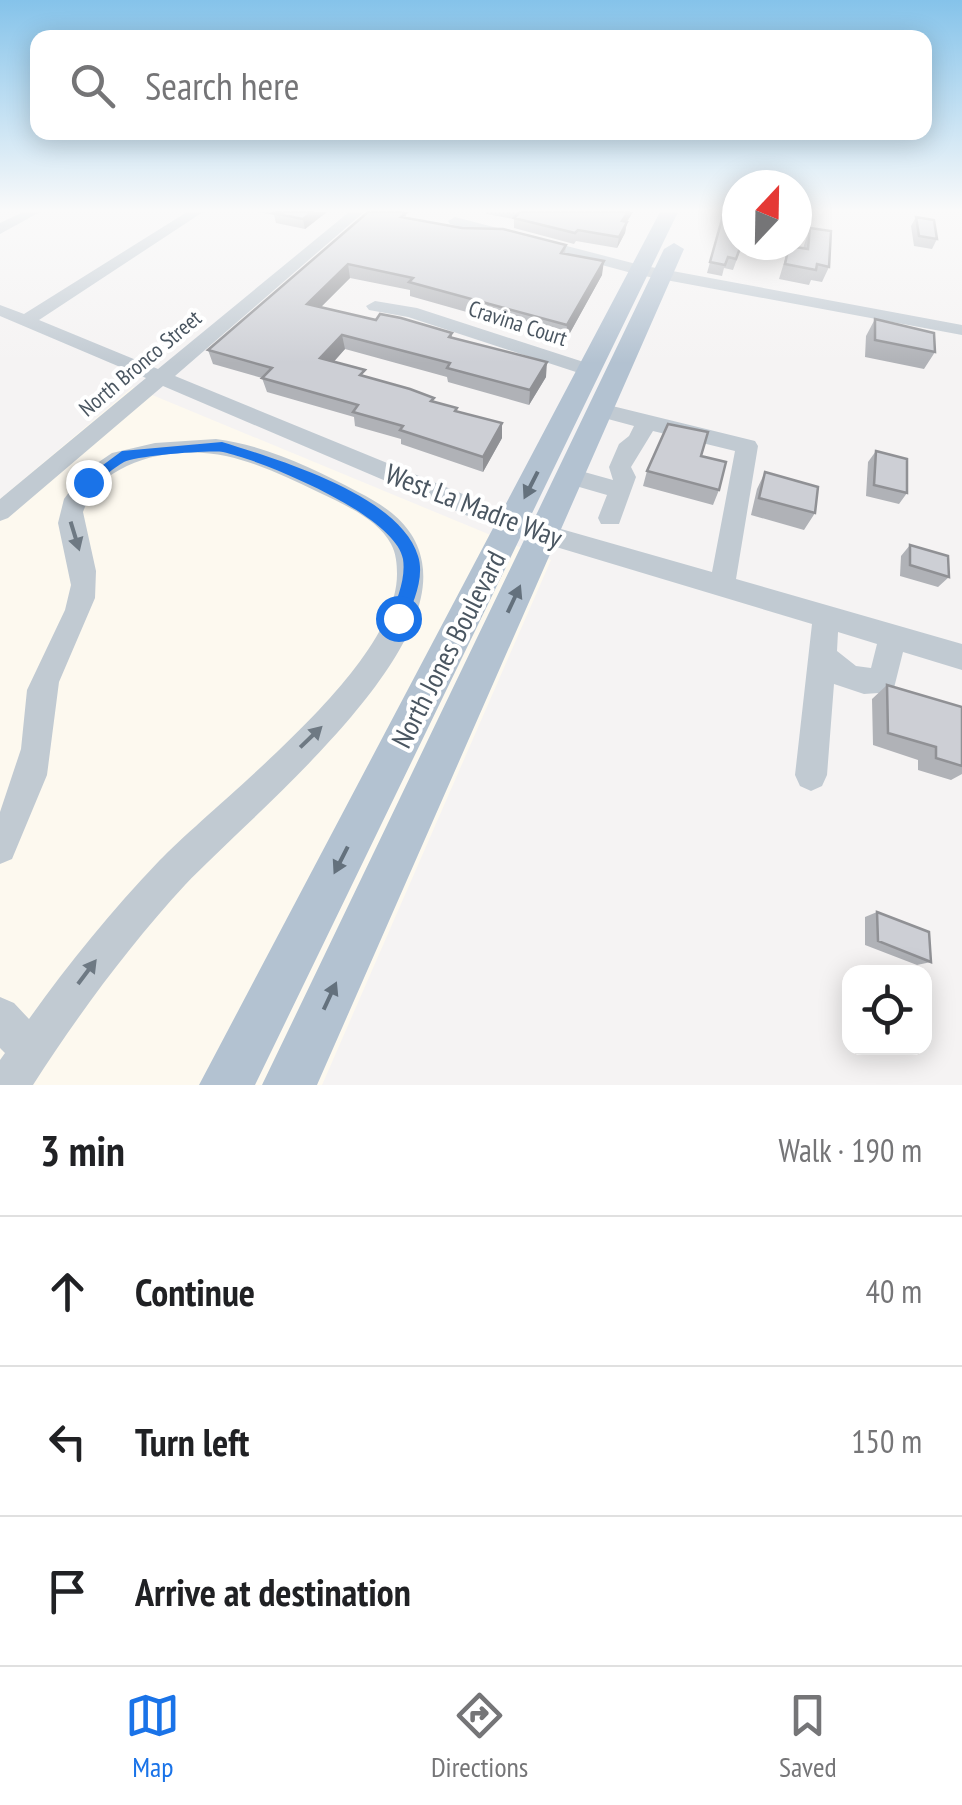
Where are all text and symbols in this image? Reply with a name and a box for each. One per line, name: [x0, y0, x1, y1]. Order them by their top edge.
search box: [30, 30, 932, 140]
icon: search: [65, 58, 120, 113]
text: Search here: [145, 61, 299, 110]
north arrow: [722, 170, 812, 260]
street label: Cravina Court: [465, 294, 571, 352]
street label: North Bronco Street: [73, 304, 207, 422]
street label: West La Madre Way: [380, 454, 568, 556]
route end: [66, 460, 112, 506]
one-way arrow: [523, 471, 540, 500]
one-way arrow: [68, 522, 83, 552]
street label: North Jones Boulevard: [382, 544, 514, 754]
one-way arrow: [505, 584, 522, 613]
route start: [376, 596, 422, 642]
one-way arrow: [298, 725, 322, 749]
one-way arrow: [333, 846, 350, 875]
one-way arrow: [77, 959, 97, 985]
map controls: [842, 965, 932, 1055]
button: locate: [842, 965, 932, 1055]
one-way arrow: [322, 982, 339, 1011]
text: 3 min: [40, 1123, 125, 1178]
text: Walk · 190 m: [778, 1129, 922, 1171]
icon: ahead: [40, 1264, 95, 1319]
text: Continue: [135, 1267, 255, 1316]
text: 40 m: [866, 1270, 922, 1312]
icon: left: [40, 1414, 95, 1469]
text: Turn left: [135, 1417, 249, 1466]
text: 150 m: [851, 1420, 922, 1462]
icon: arrive: [40, 1564, 95, 1619]
text: Arrive at destination: [135, 1567, 411, 1616]
tab: Map: [125, 1688, 180, 1785]
tab: Directions: [431, 1688, 528, 1785]
tab: Saved: [779, 1688, 837, 1785]

